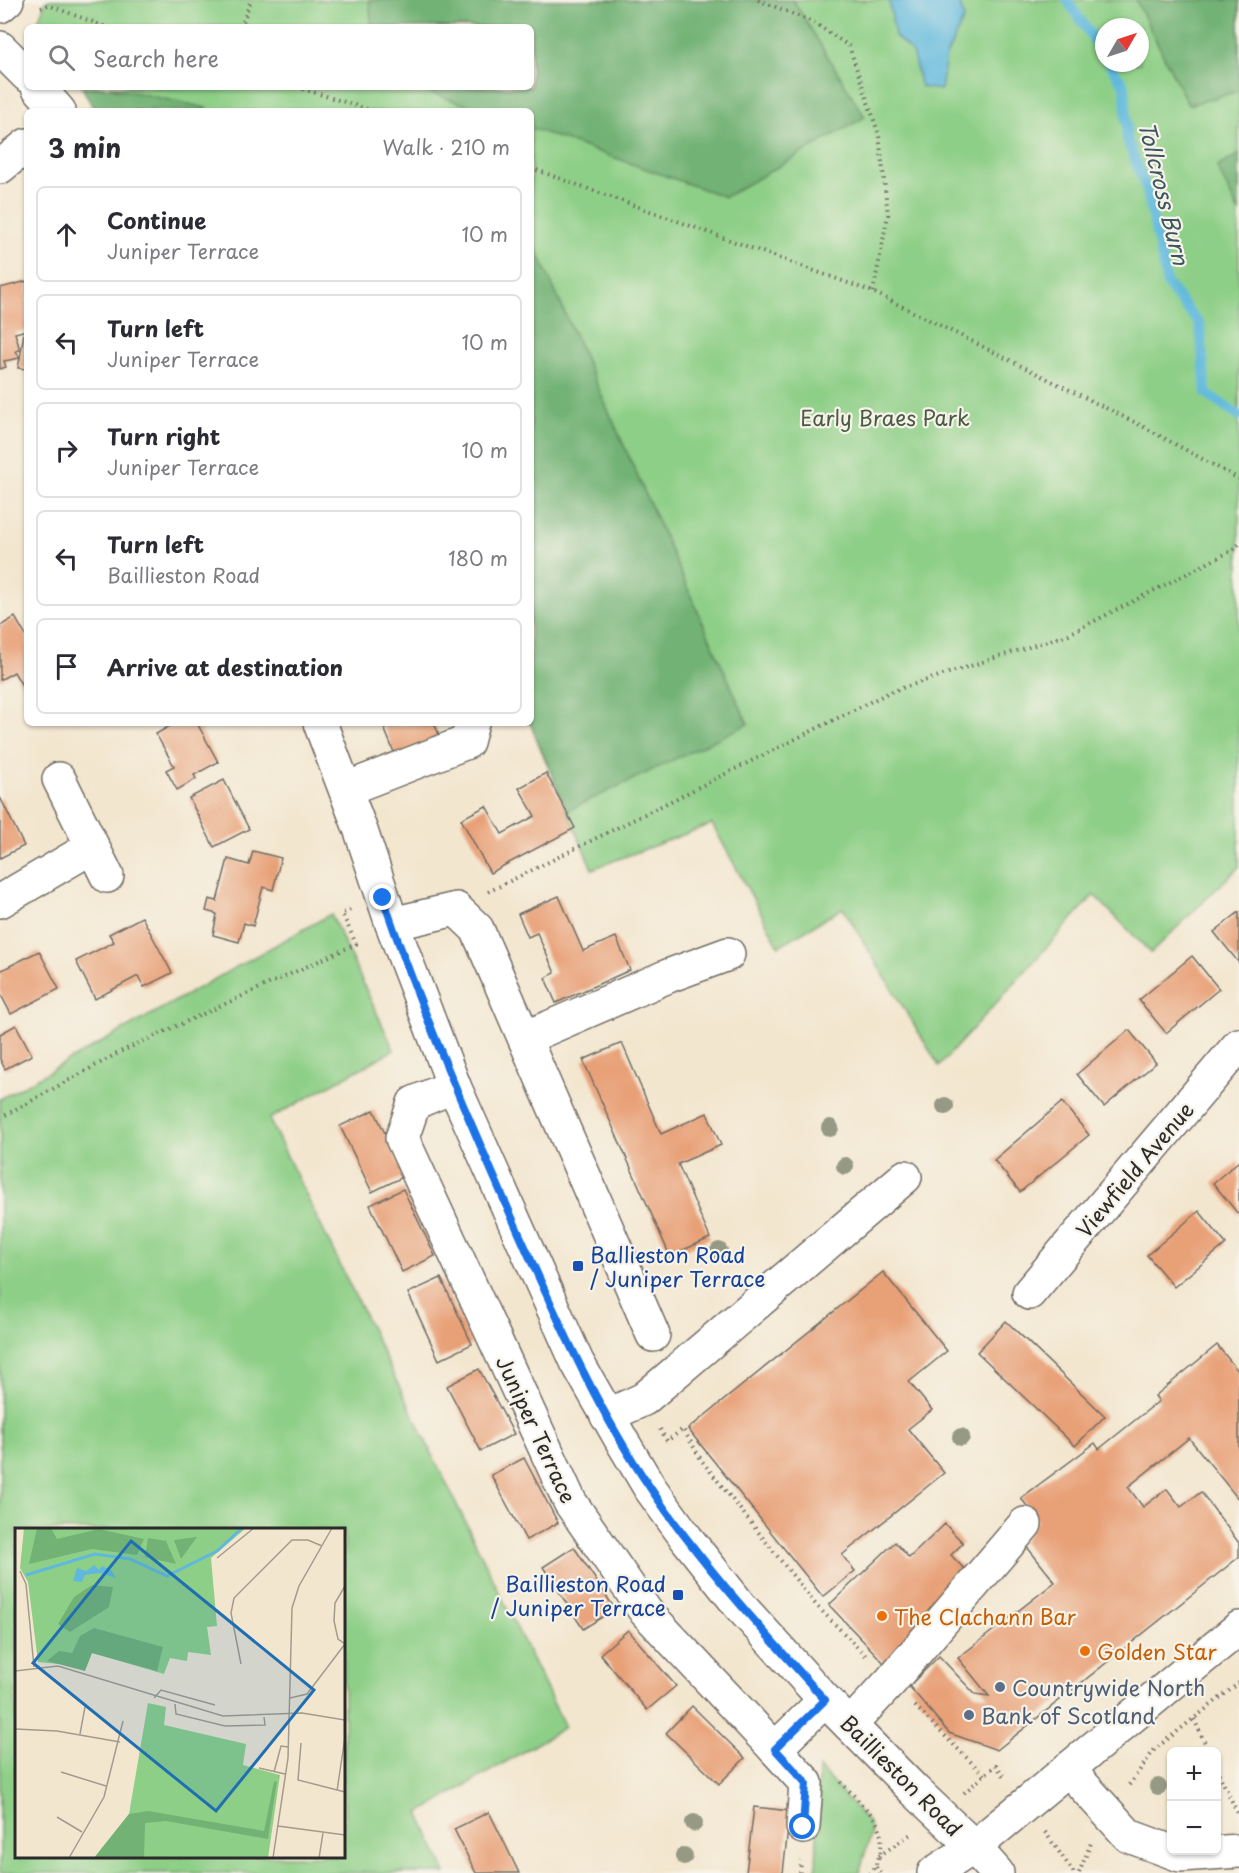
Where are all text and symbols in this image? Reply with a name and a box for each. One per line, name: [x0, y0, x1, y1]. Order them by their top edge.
north arrow: [1095, 18, 1149, 72]
search box: [24, 24, 534, 90]
icon: search: [45, 41, 78, 74]
text: Search here: [93, 41, 219, 74]
water label: Tollcross Burn: [1131, 118, 1199, 269]
text: 3 min: [48, 128, 121, 167]
text: Walk · 210 m: [383, 132, 510, 162]
text: Continue: [107, 203, 206, 236]
icon: ahead: [50, 218, 83, 251]
text: 10 m: [461, 219, 508, 249]
text: Juniper Terrace: [107, 236, 259, 266]
text: Turn left: [107, 311, 204, 344]
icon: left: [50, 326, 83, 359]
text: 10 m: [461, 327, 508, 357]
text: Juniper Terrace: [107, 344, 259, 374]
park label: Early Braes Park: [800, 401, 970, 433]
text: Turn right: [107, 419, 220, 452]
icon: right: [50, 434, 83, 467]
text: 10 m: [461, 435, 508, 465]
text: Juniper Terrace: [107, 452, 259, 482]
text: Turn left: [107, 527, 204, 560]
icon: left: [50, 542, 83, 575]
text: 180 m: [448, 543, 508, 573]
text: Baillieston Road: [107, 560, 260, 590]
icon: arrive: [50, 650, 83, 683]
text: Arrive at destination: [107, 650, 343, 683]
route end: [369, 884, 395, 910]
street label: Viewfield Avenue: [1068, 1094, 1200, 1244]
place label: Ballieston Road / Juniper Terrace: [590, 1238, 765, 1294]
marker: Ballieston Road / Juniper Terrace: [571, 1259, 585, 1273]
street label: Juniper Terrace: [489, 1350, 585, 1508]
inset map: [15, 1528, 345, 1858]
place label: Baillieston Road / Juniper Terrace: [491, 1567, 666, 1623]
marker: Baillieston Road / Juniper Terrace: [671, 1588, 685, 1602]
place label: The Clachann Bar: [894, 1600, 1077, 1632]
marker: The Clachann Bar: [875, 1609, 889, 1623]
place label: Golden Star: [1097, 1635, 1217, 1667]
marker: Golden Star: [1078, 1644, 1092, 1658]
place label: Countrywide North: [1012, 1671, 1205, 1703]
marker: Countrywide North: [993, 1680, 1007, 1694]
place label: Bank of Scotland: [981, 1699, 1156, 1731]
street label: Baillieston Road: [834, 1707, 970, 1843]
marker: Bank of Scotland: [962, 1708, 976, 1722]
map controls: [1167, 1747, 1221, 1855]
button: +: [1167, 1747, 1221, 1801]
button: −: [1167, 1801, 1221, 1855]
route start: [789, 1813, 815, 1839]

